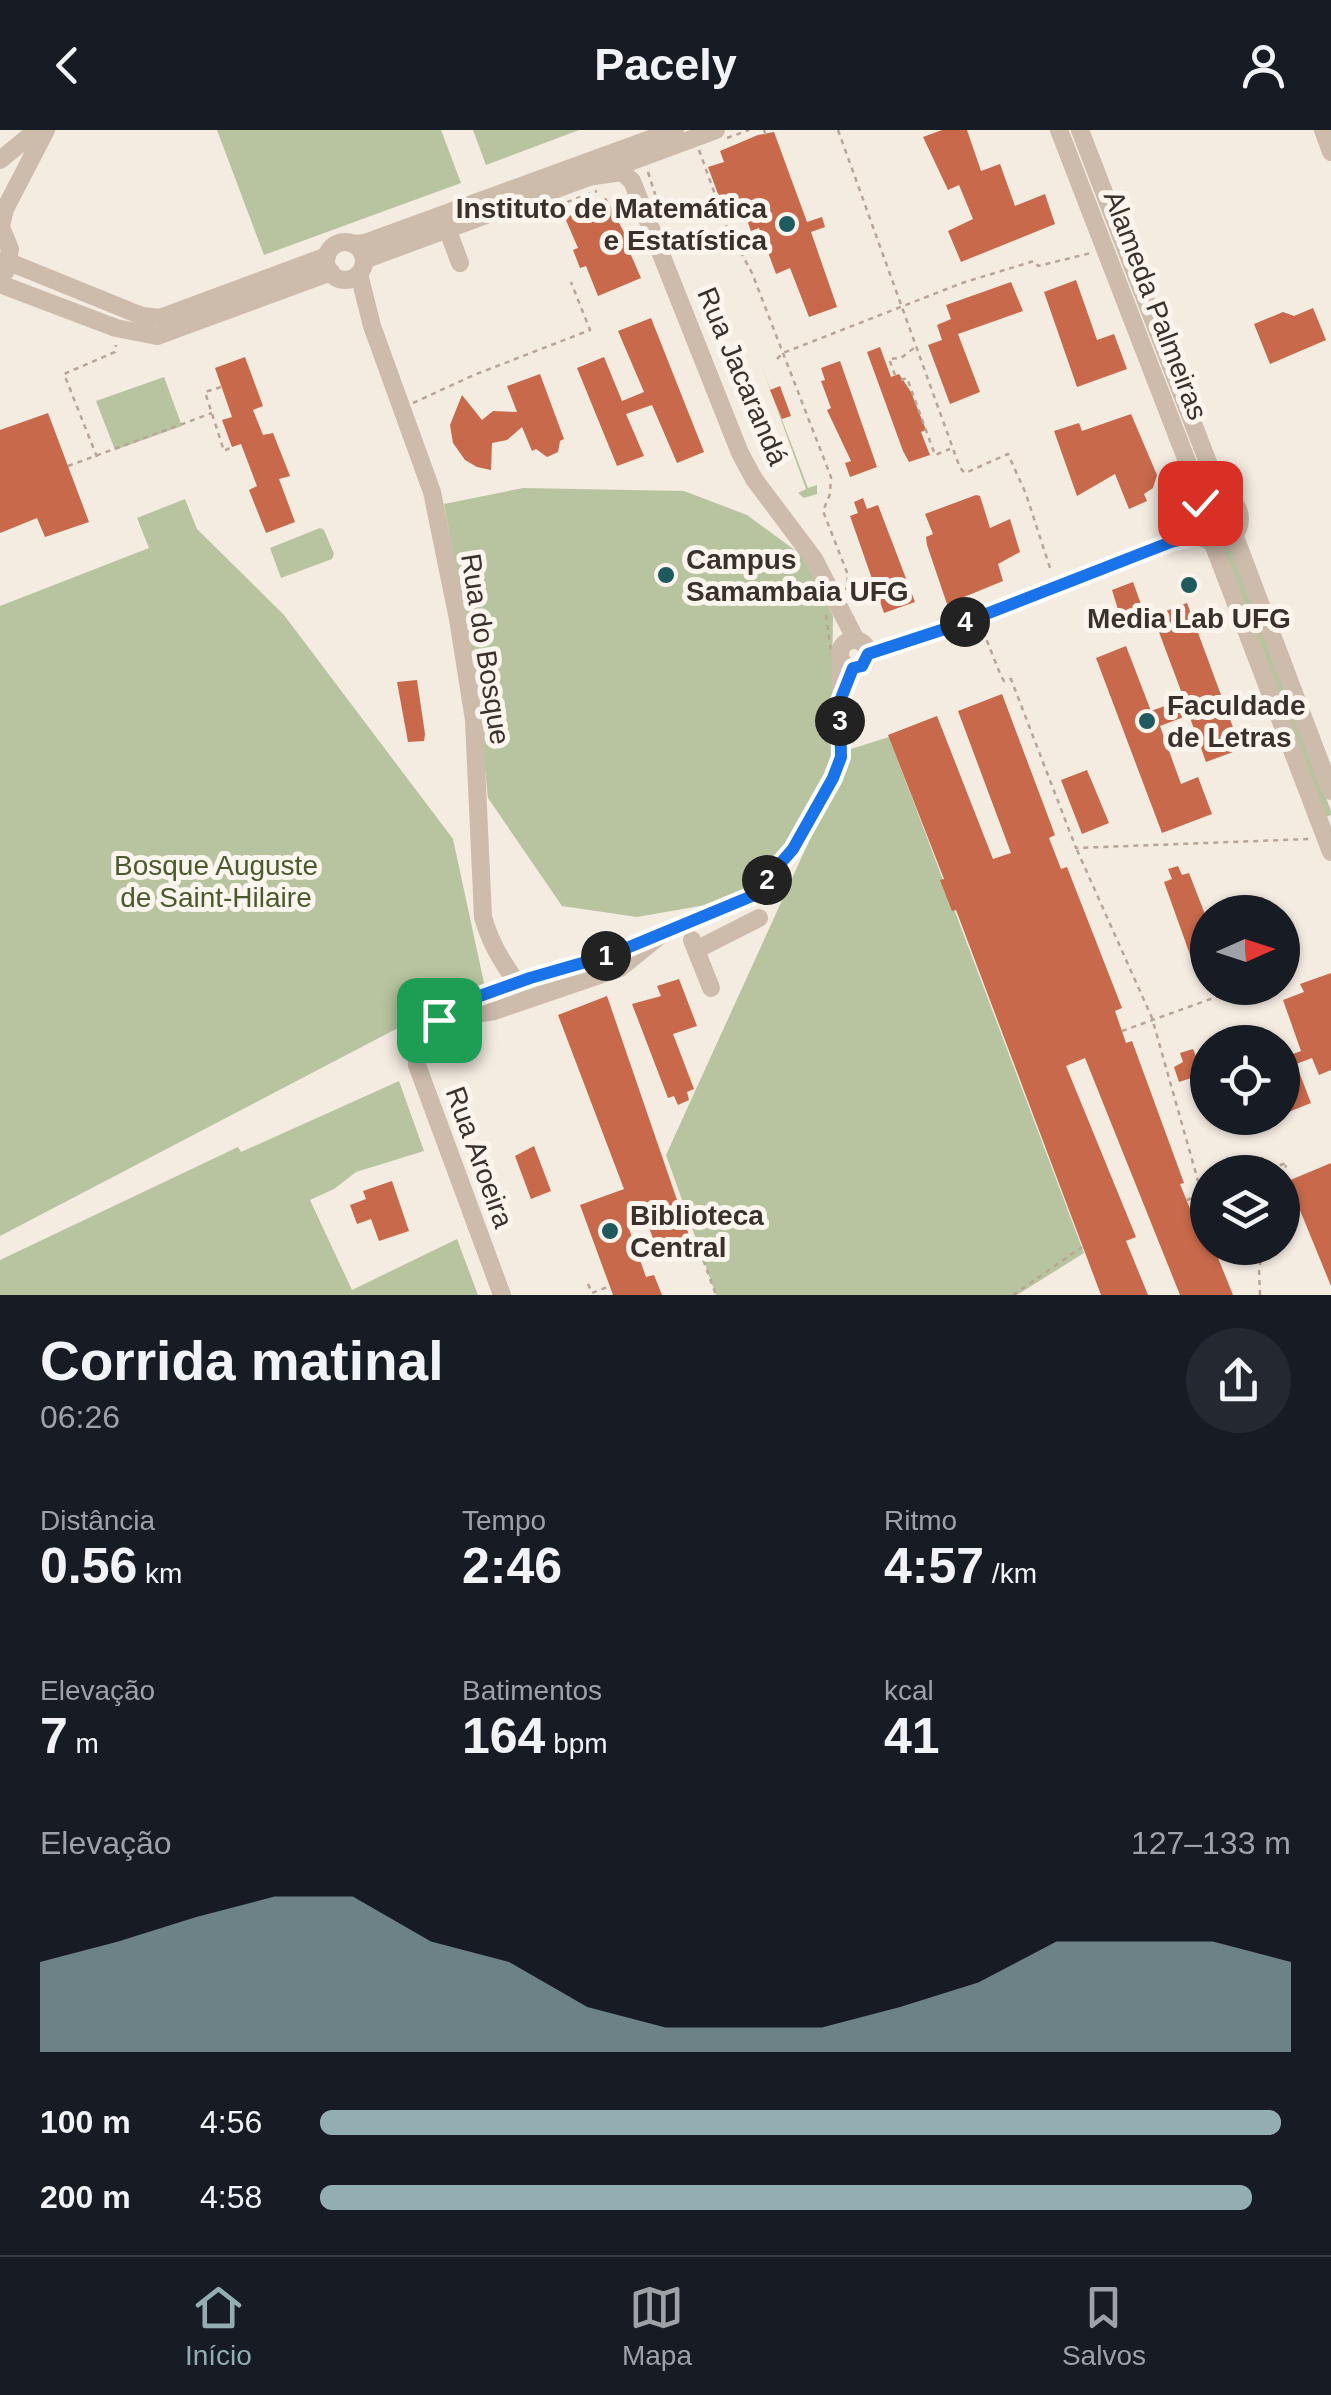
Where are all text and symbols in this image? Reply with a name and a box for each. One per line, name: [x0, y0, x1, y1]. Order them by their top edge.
icon: back: [40, 38, 95, 93]
icon: person: [1236, 38, 1291, 93]
text: Pacely: [594, 39, 737, 90]
street label: Alameda Palmeiras: [1098, 186, 1214, 424]
place label: Instituto de Matemática e Estatística: [456, 193, 767, 256]
marker: Instituto de Matemática e Estatística: [776, 213, 798, 235]
street label: Rua Jacarandá: [691, 283, 794, 470]
pin: [1158, 461, 1243, 546]
icon: check: [1173, 476, 1228, 531]
place label: Campus Samambaia UFG: [686, 544, 909, 607]
street label: Rua do Bosque: [455, 551, 516, 747]
marker: Campus Samambaia UFG: [655, 564, 677, 586]
marker: Media Lab UFG: [1178, 574, 1200, 596]
pin: 4: [940, 597, 990, 647]
place label: Media Lab UFG: [1087, 603, 1291, 634]
text: 4: [957, 606, 973, 637]
place label: Faculdade de Letras: [1167, 690, 1305, 753]
pin: 3: [815, 696, 865, 746]
text: 3: [832, 705, 848, 736]
marker: Faculdade de Letras: [1136, 710, 1158, 732]
park label: Bosque Auguste de Saint-Hilaire: [114, 850, 318, 913]
pin: 2: [742, 855, 792, 905]
text: 2: [759, 864, 775, 895]
north arrow: [1190, 895, 1300, 1005]
map controls: [1190, 895, 1300, 1265]
pin: 1: [581, 931, 631, 981]
text: 1: [598, 940, 614, 971]
pin: [397, 978, 482, 1063]
icon: arrive: [412, 993, 467, 1048]
button: locate: [1190, 1025, 1300, 1135]
street label: Rua Aroeira: [440, 1082, 520, 1232]
button: layers: [1190, 1155, 1300, 1265]
place label: Biblioteca Central: [630, 1200, 764, 1263]
marker: Biblioteca Central: [599, 1220, 621, 1242]
button: share: [1186, 1328, 1291, 1433]
text: Corrida matinal: [40, 1330, 443, 1392]
text: 06:26: [40, 1399, 120, 1435]
text: Distância: [40, 1505, 155, 1536]
text: Tempo: [462, 1505, 546, 1536]
text: Ritmo: [884, 1505, 957, 1536]
text: 0.56: [40, 1538, 137, 1594]
text: 2:46: [462, 1538, 562, 1594]
text: 4:57: [884, 1538, 984, 1594]
text: km: [137, 1558, 182, 1589]
text: /km: [984, 1558, 1037, 1589]
text: Elevação: [40, 1675, 155, 1706]
text: Batimentos: [462, 1675, 602, 1706]
text: kcal: [884, 1675, 934, 1706]
text: 7: [40, 1708, 68, 1764]
text: 164: [462, 1708, 545, 1764]
text: 41: [884, 1708, 940, 1764]
text: m: [68, 1728, 99, 1759]
text: bpm: [545, 1728, 608, 1759]
text: Elevação: [40, 1825, 172, 1861]
text: 127–133 m: [1131, 1825, 1291, 1861]
text: 100 m: [40, 2104, 131, 2140]
text: 4:56: [200, 2104, 262, 2140]
text: 200 m: [40, 2179, 131, 2215]
text: 4:58: [200, 2179, 262, 2215]
tab: Início: [185, 2280, 252, 2372]
tab: Mapa: [622, 2280, 692, 2372]
tab: Salvos: [1062, 2280, 1146, 2372]

